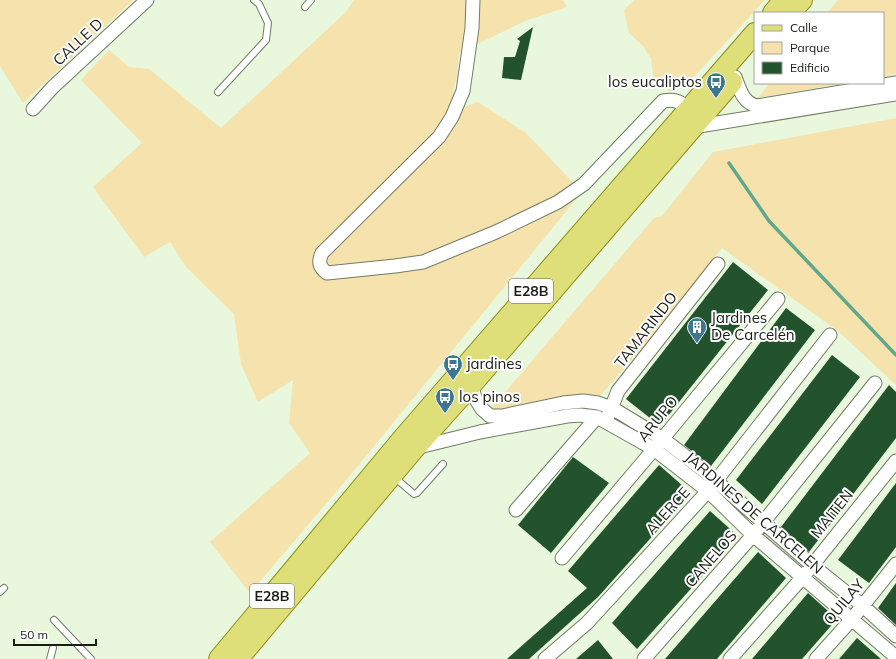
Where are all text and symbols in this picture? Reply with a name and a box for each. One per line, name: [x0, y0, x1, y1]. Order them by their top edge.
legend: [754, 12, 884, 84]
street label: CALLE D: [49, 14, 107, 69]
text: Calle: [790, 20, 817, 35]
text: Parque: [790, 40, 830, 55]
text: Edificio: [790, 60, 830, 75]
bus stop icon: los eucaliptos: [705, 71, 727, 99]
place label: los eucaliptos: [608, 72, 702, 91]
road number: E28B: [509, 279, 553, 303]
street label: TAMARINDO: [610, 288, 681, 371]
place label: Jardines De Carcelén: [711, 308, 795, 344]
building icon: Jardines De Carcelén: [686, 316, 708, 344]
bus stop icon: jardines: [442, 353, 464, 381]
place label: jardines: [466, 354, 522, 373]
bus stop icon: los pinos: [434, 386, 456, 414]
place label: los pinos: [459, 387, 520, 406]
street label: ARUPO: [633, 392, 682, 445]
street label: JARDINES DE CARCELEN: [681, 447, 827, 578]
street label: ALERCE: [641, 483, 694, 538]
street label: MAITEN: [806, 486, 857, 542]
street label: CANELOS: [681, 526, 741, 591]
street label: QUILAY: [819, 574, 869, 628]
road number: E28B: [250, 584, 294, 608]
scale bar: [14, 621, 96, 647]
text: 50 m: [20, 627, 48, 642]

